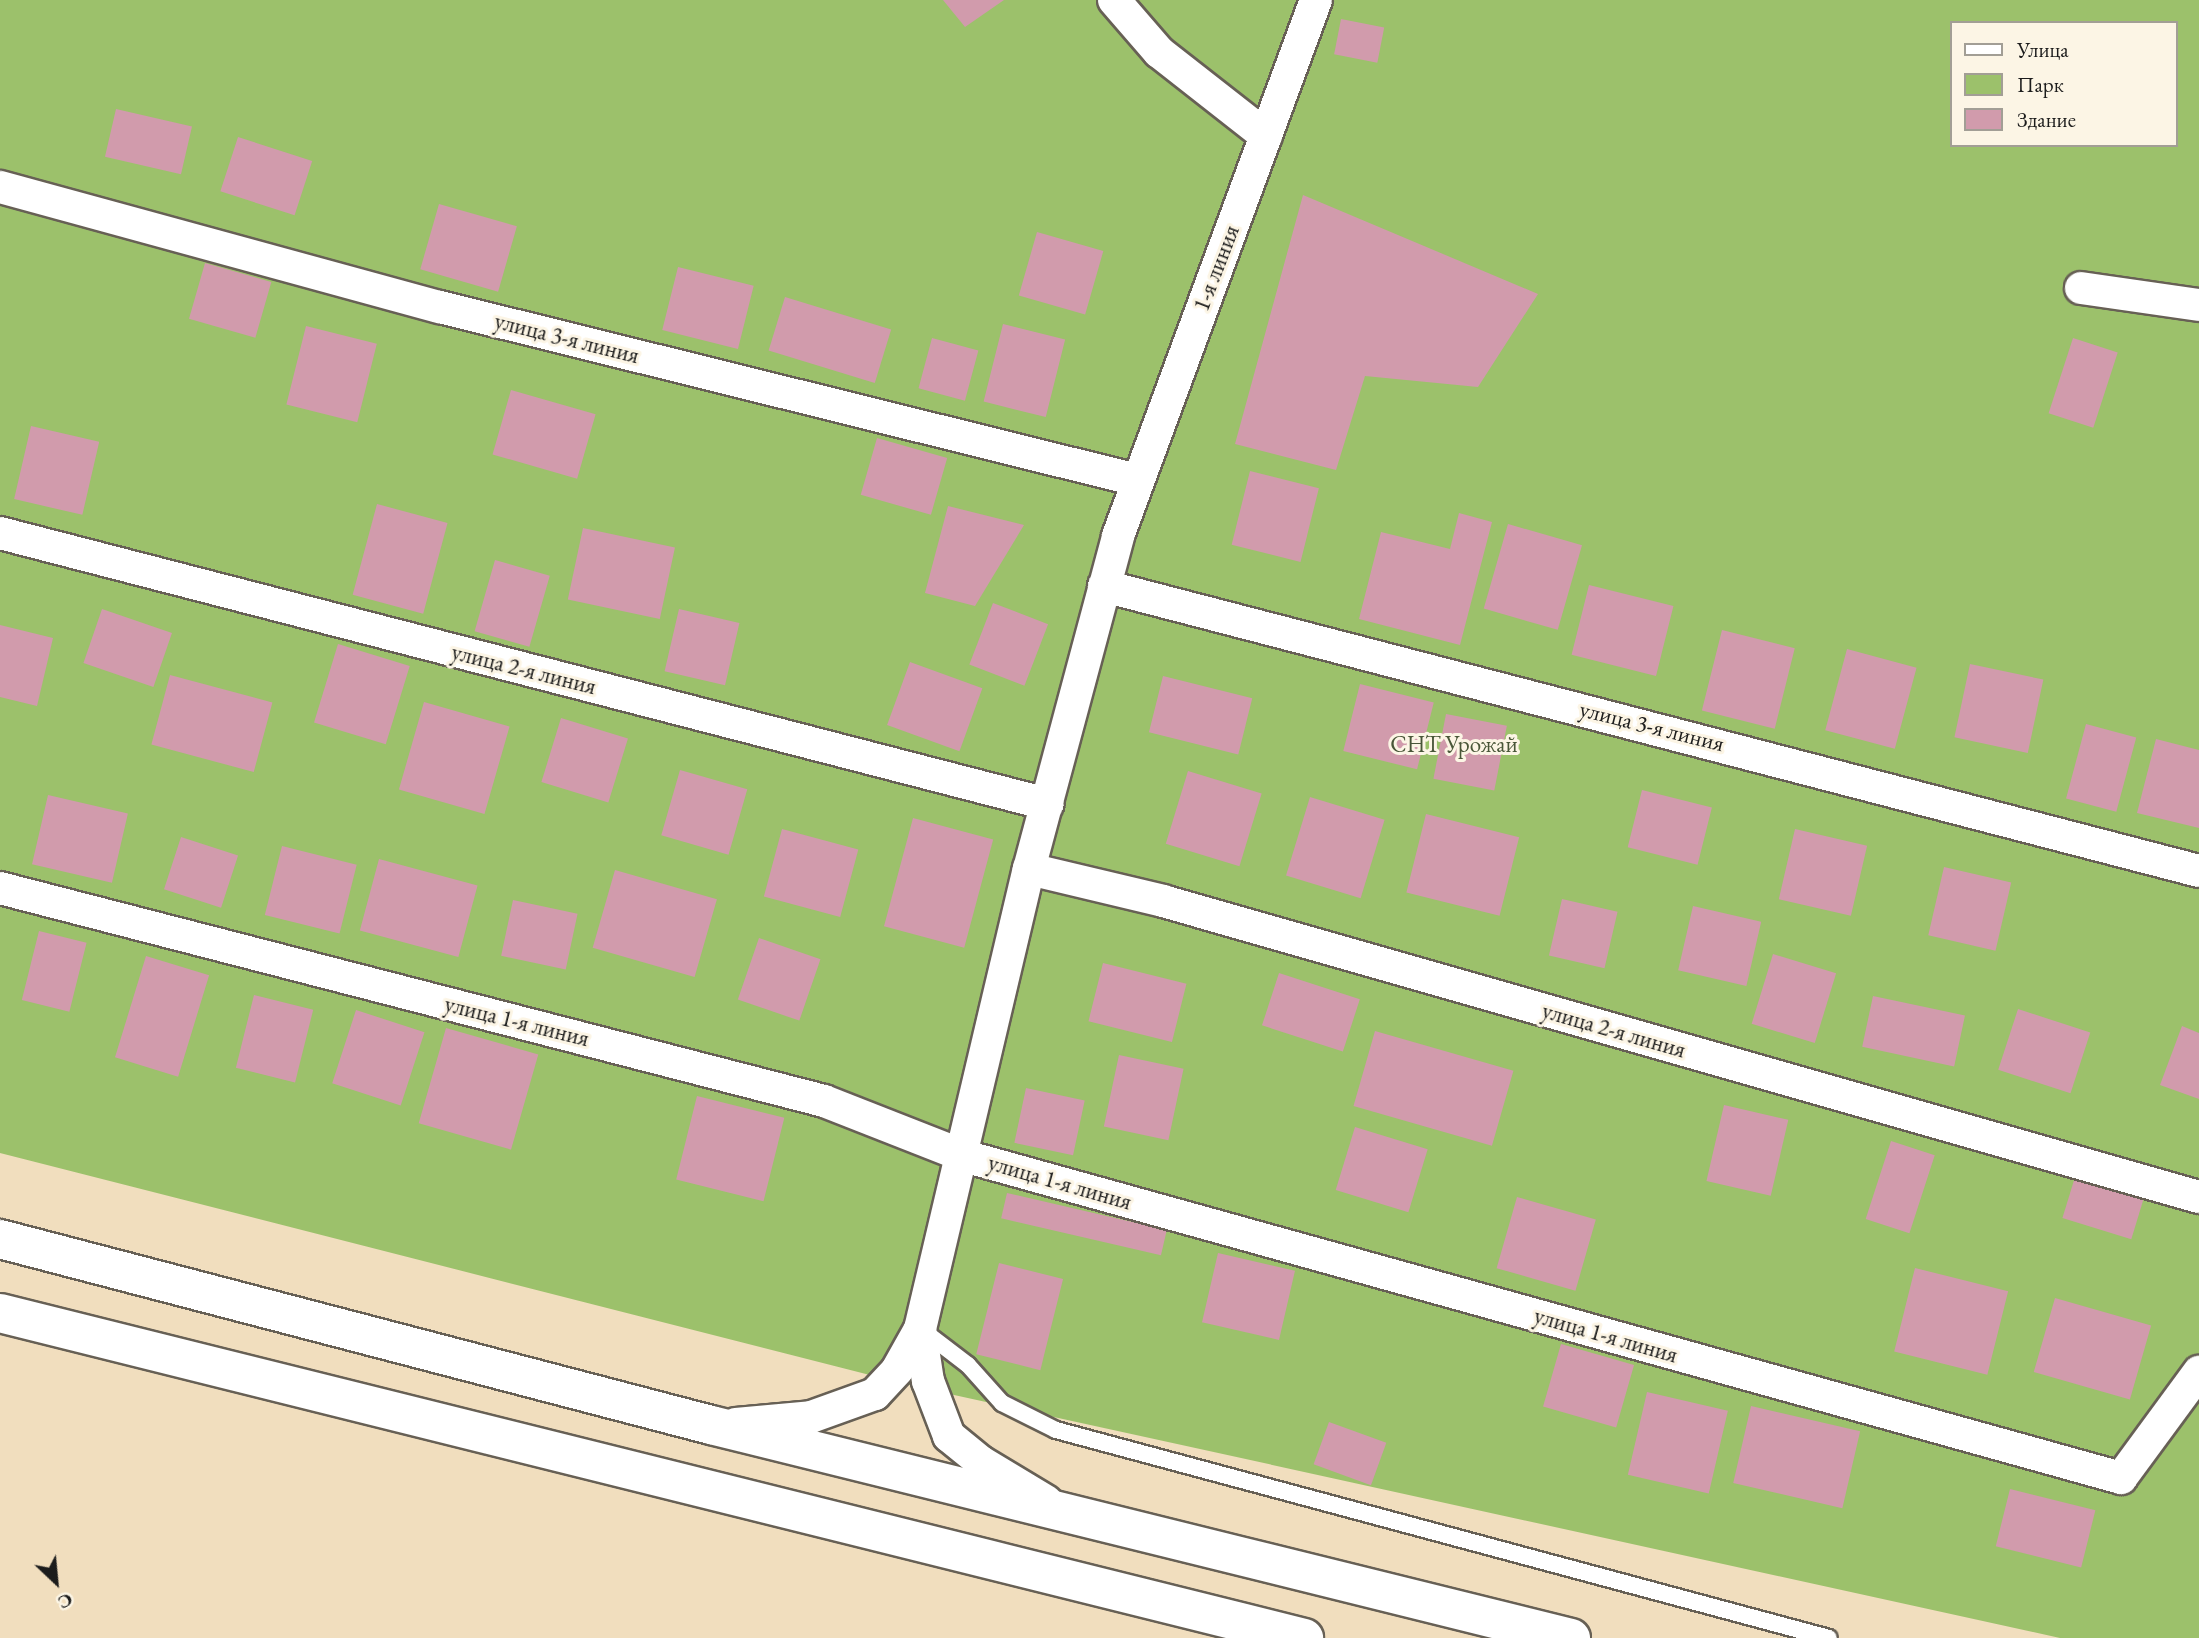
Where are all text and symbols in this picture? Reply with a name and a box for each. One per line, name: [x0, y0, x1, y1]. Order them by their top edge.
legend: [1951, 21, 2178, 147]
text: Улица: [2017, 36, 2069, 63]
text: Парк: [2017, 71, 2064, 98]
text: Здание: [2017, 106, 2076, 133]
street label: 1-я линия: [1187, 221, 1245, 315]
street label: улица 3-я линия: [492, 307, 642, 369]
street label: улица 2-я линия: [449, 638, 599, 700]
street label: улица 3-я линия: [1577, 695, 1727, 757]
park label: СНТ Урожай: [1390, 730, 1518, 758]
street label: улица 1-я линия: [442, 990, 592, 1052]
street label: улица 2-я линия: [1539, 996, 1689, 1064]
street label: улица 1-я линия: [985, 1148, 1135, 1216]
street label: улица 1-я линия: [1531, 1301, 1681, 1369]
north arrow: [21, 1547, 91, 1617]
text: С: [54, 1587, 77, 1616]

